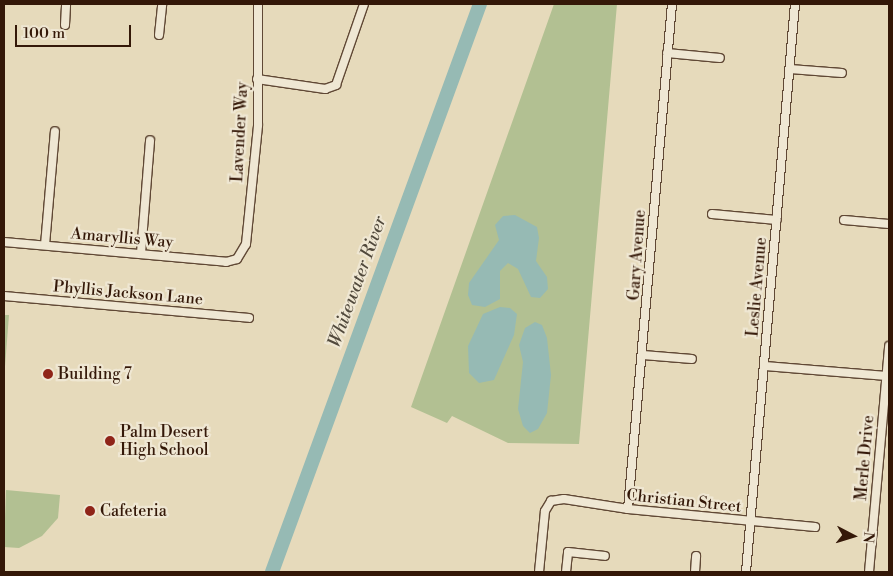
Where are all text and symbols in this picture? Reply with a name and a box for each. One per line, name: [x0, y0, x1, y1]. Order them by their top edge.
scale bar: [18, 15, 134, 47]
text: 100 m: [23, 24, 65, 43]
street label: Lavender Way: [228, 81, 252, 183]
street label: Gary Avenue: [624, 209, 650, 301]
water label: Whitewater River: [324, 213, 392, 351]
street label: Amaryllis Way: [70, 224, 174, 252]
street label: Leslie Avenue: [743, 236, 771, 338]
street label: Phyllis Jackson Lane: [52, 277, 204, 309]
place label: Building 7: [58, 364, 132, 384]
marker: Building 7: [42, 368, 54, 380]
street label: Merle Drive: [852, 414, 878, 502]
place label: Palm Desert High School: [120, 422, 209, 460]
marker: Palm Desert High School: [104, 435, 116, 447]
street label: Christian Street: [626, 485, 742, 517]
place label: Cafeteria: [100, 501, 167, 521]
marker: Cafeteria: [84, 505, 96, 517]
north arrow: [828, 511, 878, 561]
text: N: [858, 531, 877, 544]

